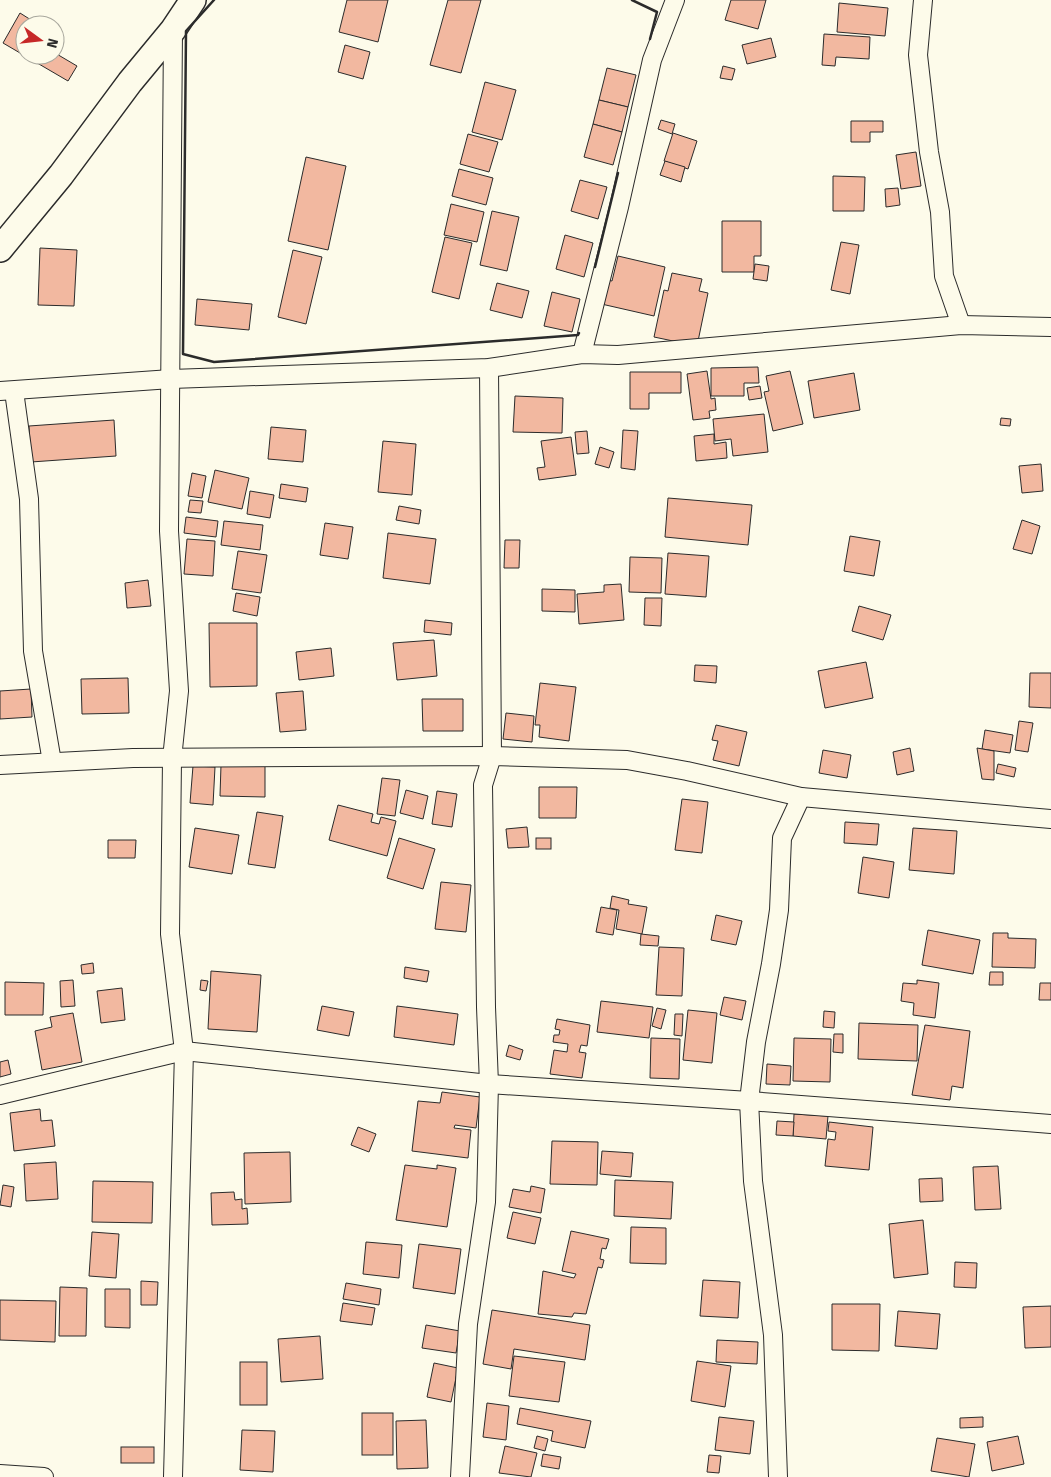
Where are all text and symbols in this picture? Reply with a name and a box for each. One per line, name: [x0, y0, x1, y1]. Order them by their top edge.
north arrow: [15, 15, 65, 65]
text: N: [43, 37, 61, 50]

